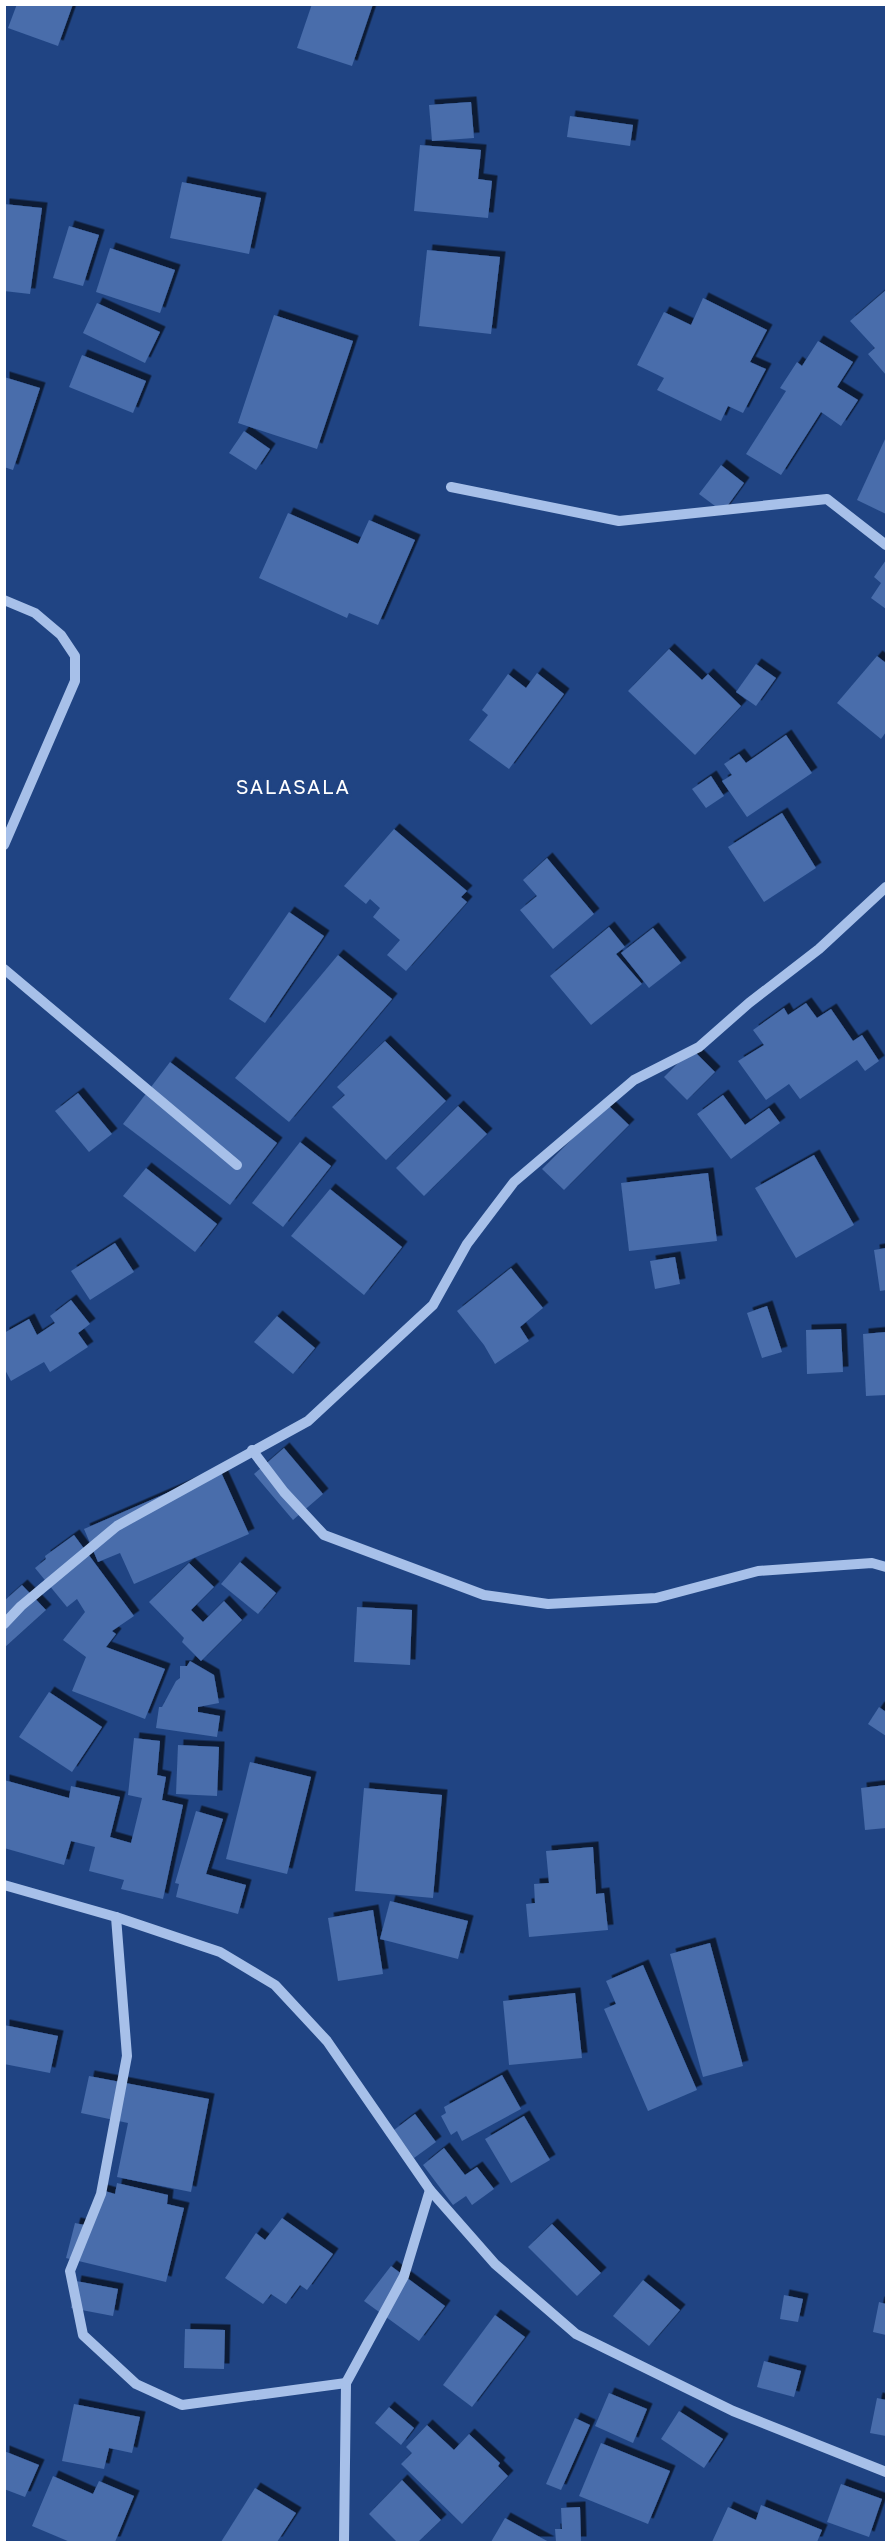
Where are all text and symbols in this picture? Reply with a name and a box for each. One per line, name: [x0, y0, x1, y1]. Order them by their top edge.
district label: SALASALA: [236, 774, 350, 798]

